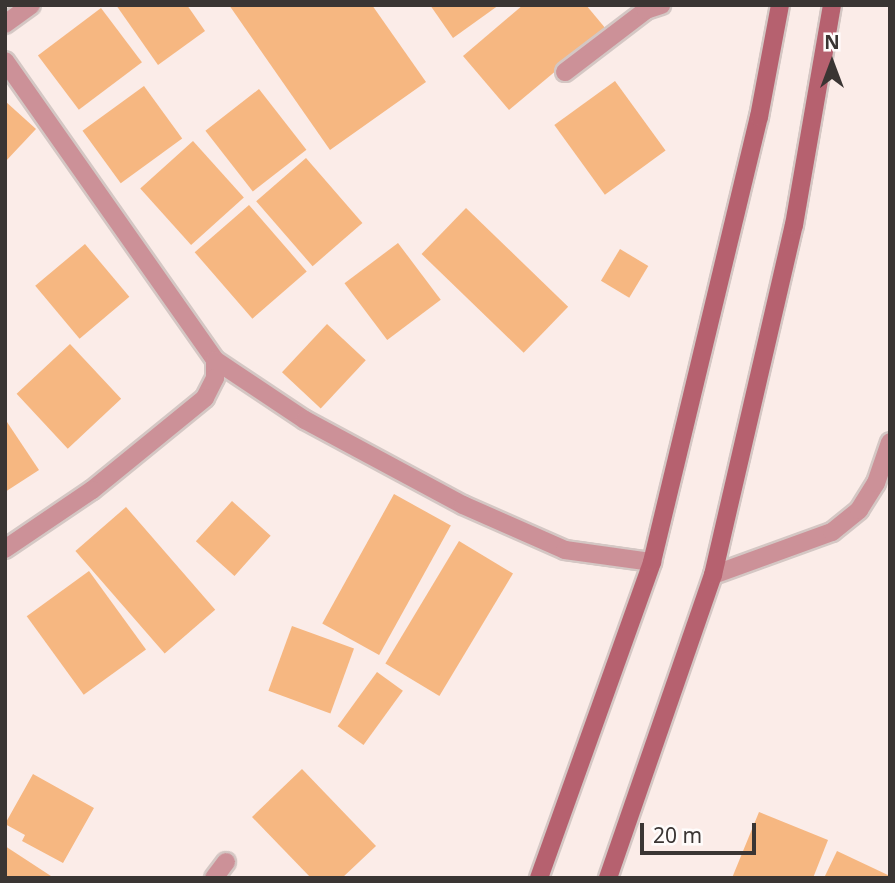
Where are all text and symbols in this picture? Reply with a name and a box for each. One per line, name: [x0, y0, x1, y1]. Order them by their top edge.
north arrow: [797, 28, 867, 98]
text: N: [824, 29, 840, 55]
scale bar: [643, 810, 758, 854]
text: 20 m: [653, 821, 702, 849]

